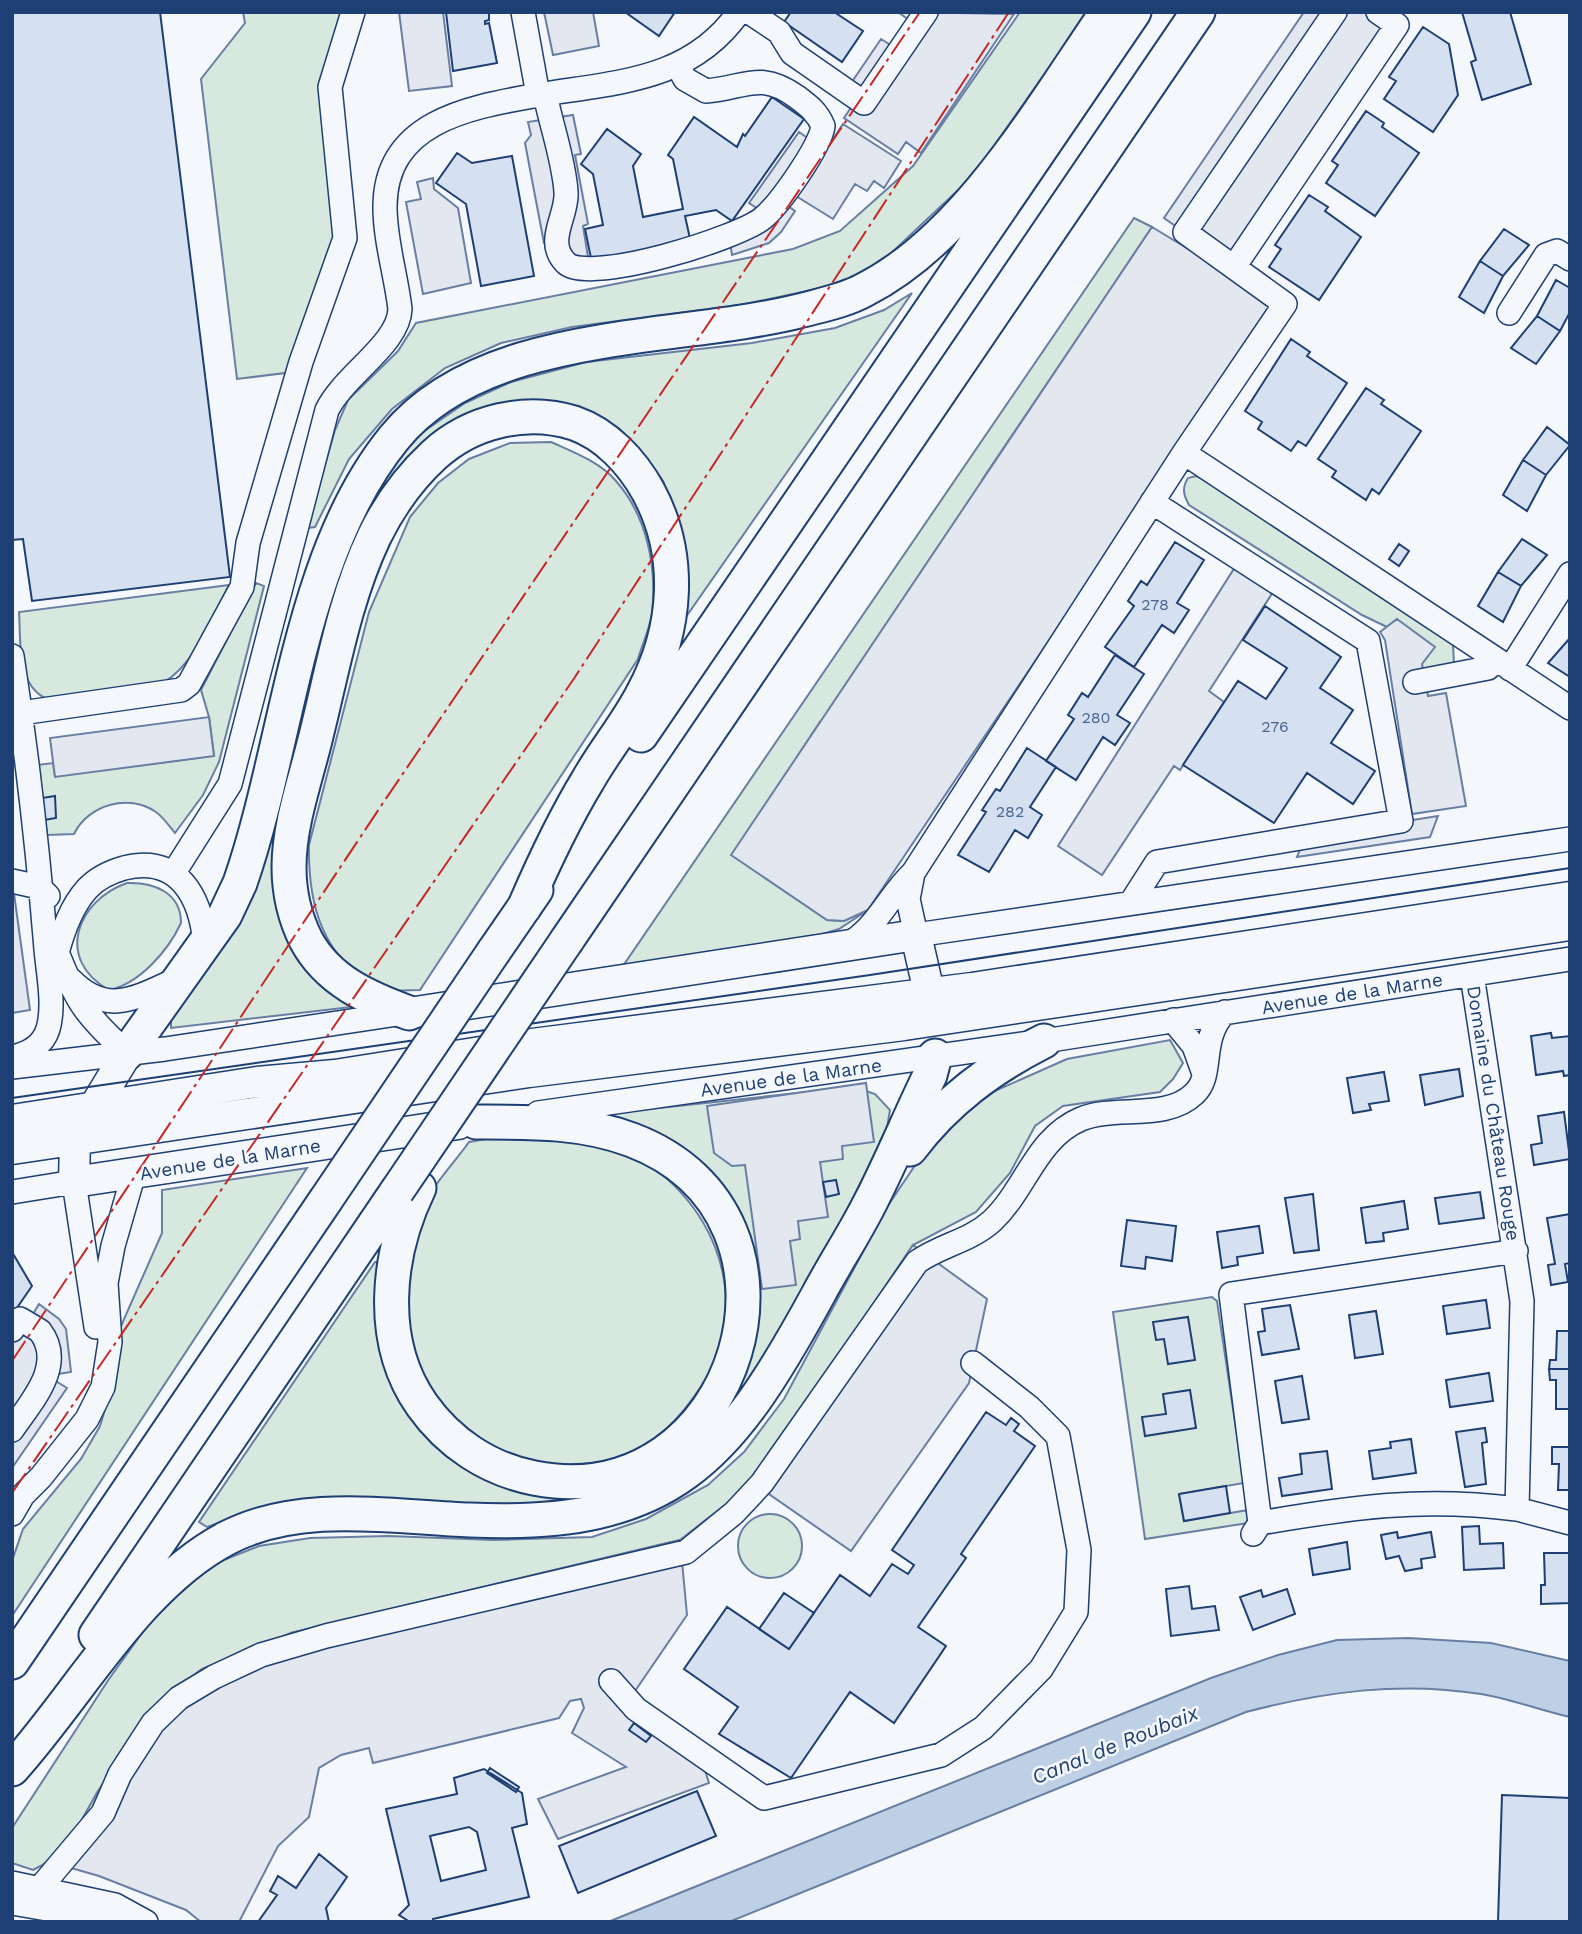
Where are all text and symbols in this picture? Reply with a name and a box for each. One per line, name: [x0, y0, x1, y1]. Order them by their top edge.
house number: 278: [1141, 595, 1169, 614]
house number: 280: [1081, 708, 1111, 727]
house number: 276: [1261, 717, 1289, 736]
house number: 282: [996, 802, 1024, 821]
street label: Avenue de la Marne: [1260, 968, 1444, 1019]
street label: Domaine du Château Rouge: [1462, 984, 1525, 1242]
street label: Avenue de la Marne: [699, 1053, 883, 1102]
street label: Avenue de la Marne: [138, 1134, 322, 1185]
water label: Canal de Roubaix: [1028, 1699, 1203, 1789]

